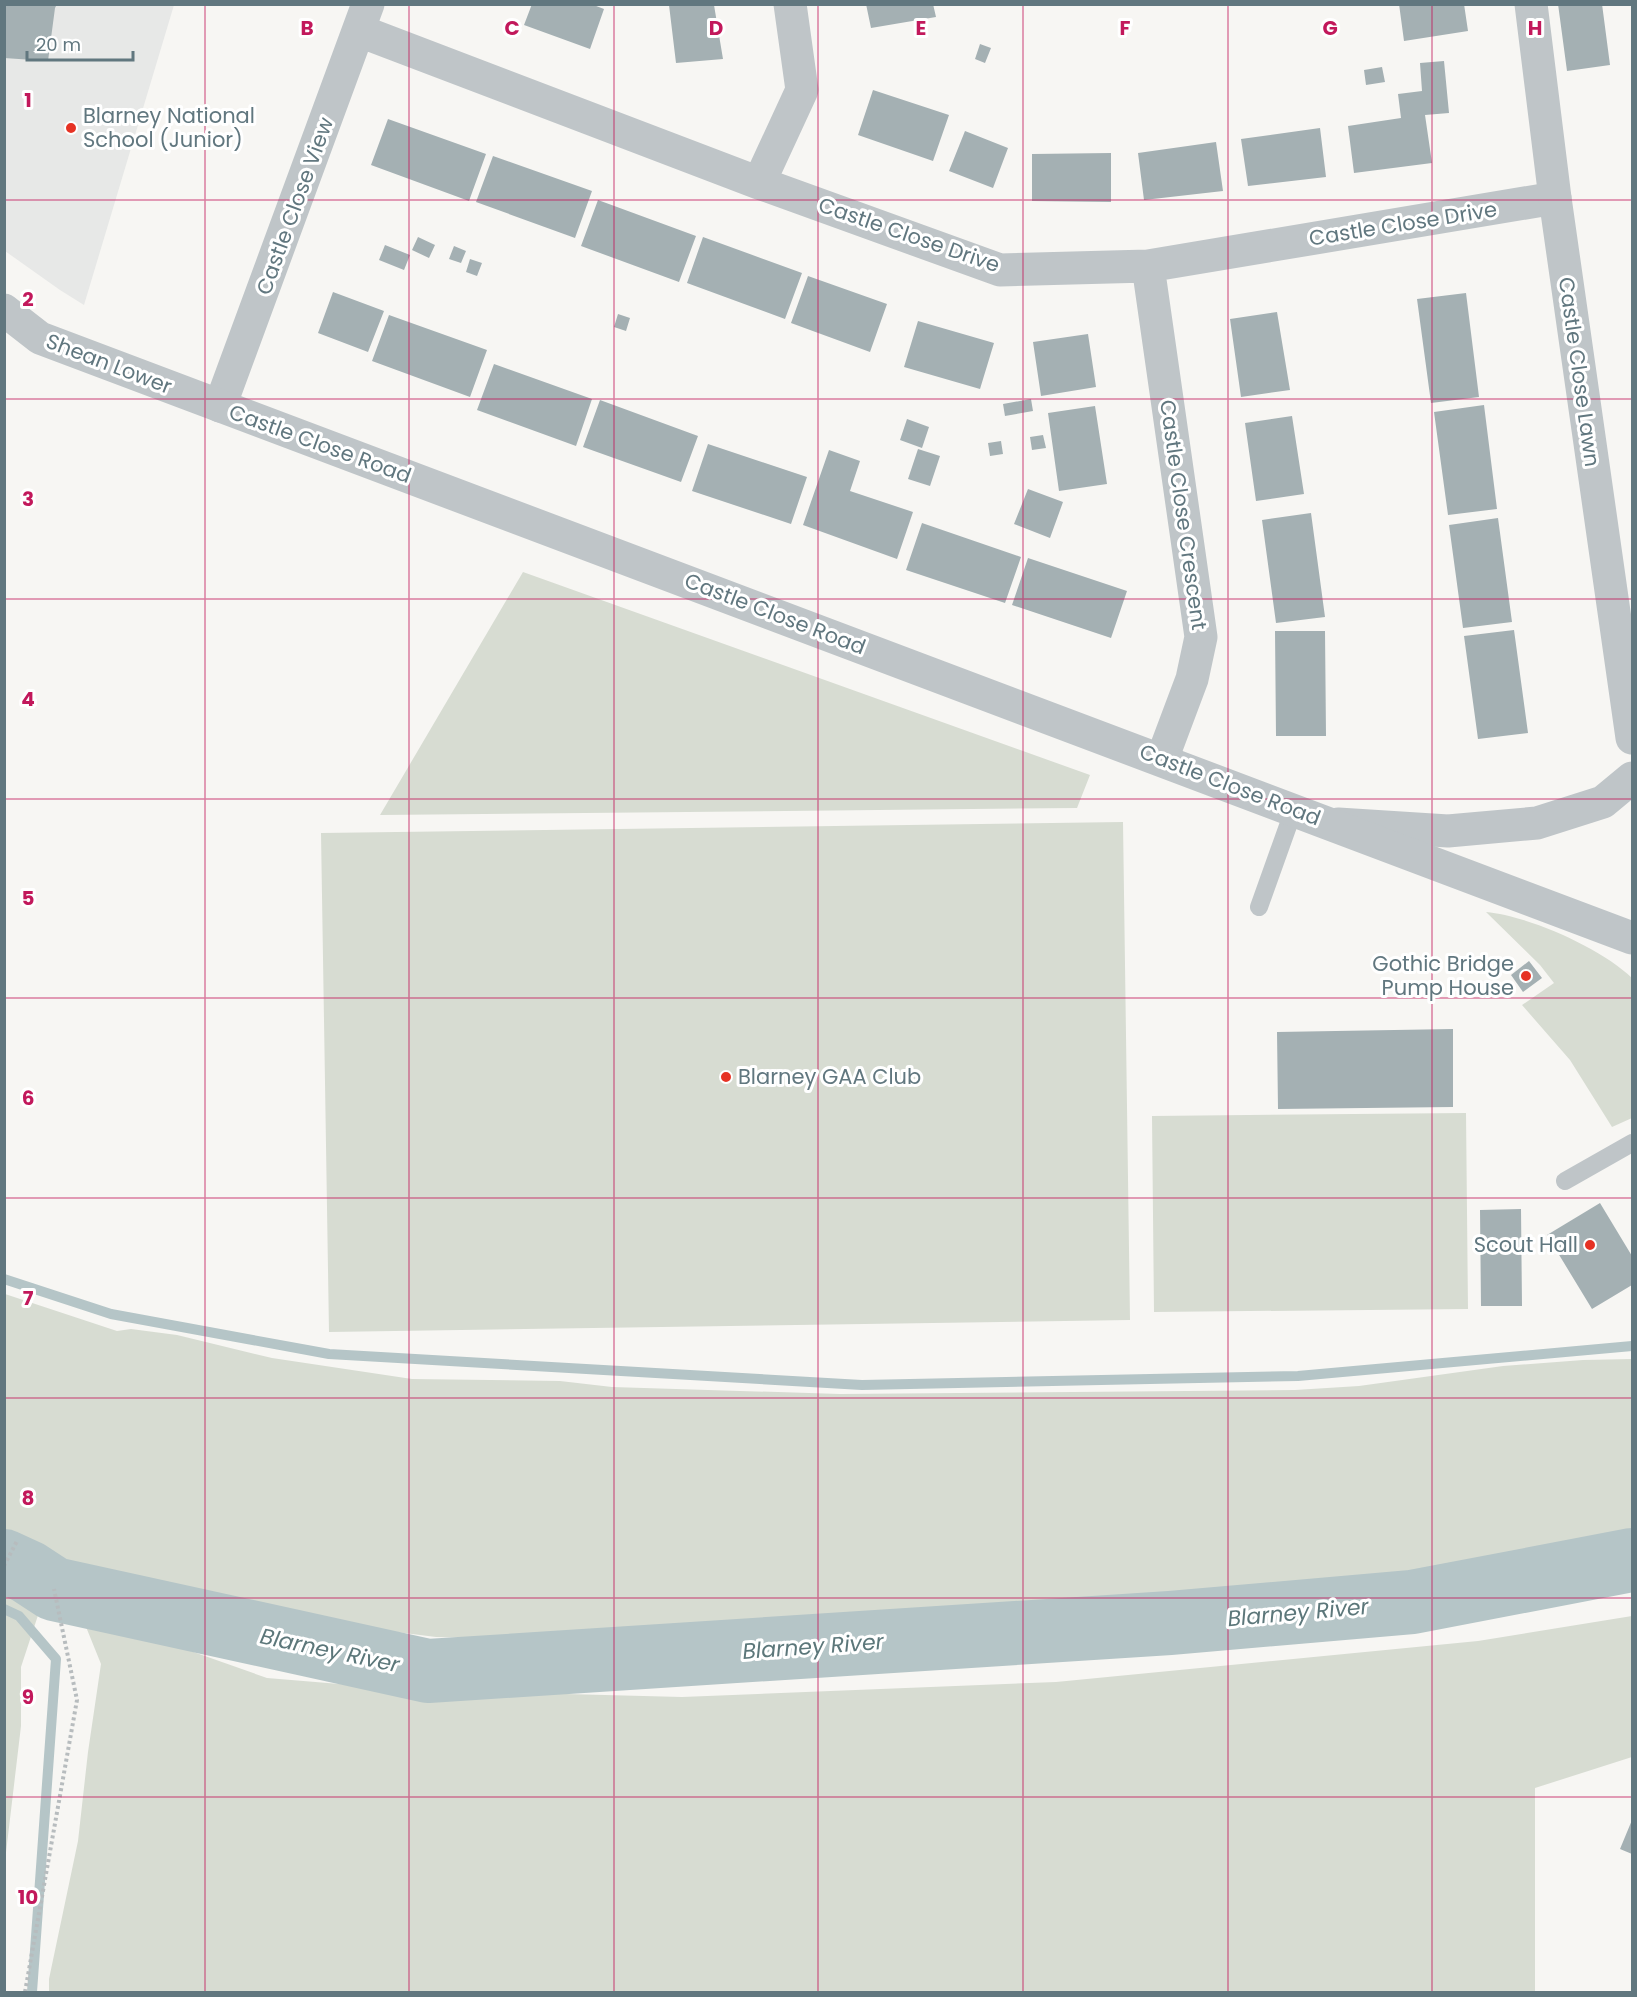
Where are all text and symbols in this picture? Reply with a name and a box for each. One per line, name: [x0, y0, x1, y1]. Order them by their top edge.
text: B: [300, 14, 314, 42]
text: C: [504, 14, 520, 42]
text: D: [709, 14, 723, 42]
text: E: [916, 14, 926, 42]
text: F: [1120, 14, 1131, 42]
text: G: [1322, 14, 1338, 42]
text: H: [1528, 14, 1542, 42]
scale bar: [27, 24, 134, 62]
text: 20 m: [36, 32, 81, 57]
text: 1: [24, 86, 32, 114]
place label: Blarney National School (Junior): [83, 101, 255, 154]
street label: Castle Close View: [249, 113, 340, 299]
marker: Blarney National School (Junior): [64, 121, 78, 135]
street label: Castle Close Drive: [815, 190, 1004, 279]
street label: Castle Close Drive: [1307, 194, 1499, 253]
street label: Castle Close Lawn: [1552, 275, 1607, 469]
text: 2: [22, 285, 34, 313]
street label: Shean Lower: [42, 326, 176, 401]
street label: Castle Close Road: [225, 397, 415, 490]
street label: Castle Close Crescent: [1153, 398, 1214, 632]
text: 3: [22, 485, 34, 513]
street label: Castle Close Road: [680, 566, 870, 661]
text: 4: [21, 685, 35, 713]
street label: Castle Close Road: [1135, 737, 1325, 832]
text: 5: [22, 884, 35, 912]
place label: Gothic Bridge Pump House: [1372, 949, 1514, 1002]
marker: Gothic Bridge Pump House: [1519, 969, 1533, 983]
place label: Blarney GAA Club: [738, 1062, 921, 1091]
marker: Blarney GAA Club: [719, 1070, 733, 1084]
text: 6: [22, 1084, 34, 1112]
place label: Scout Hall: [1474, 1230, 1578, 1259]
marker: Scout Hall: [1583, 1238, 1597, 1252]
text: 7: [23, 1284, 34, 1312]
text: 8: [22, 1484, 34, 1512]
water label: Blarney River: [1226, 1591, 1371, 1634]
water label: Blarney River: [257, 1621, 403, 1681]
water label: Blarney River: [741, 1626, 886, 1667]
text: 9: [22, 1683, 34, 1711]
text: 10: [18, 1883, 38, 1911]

